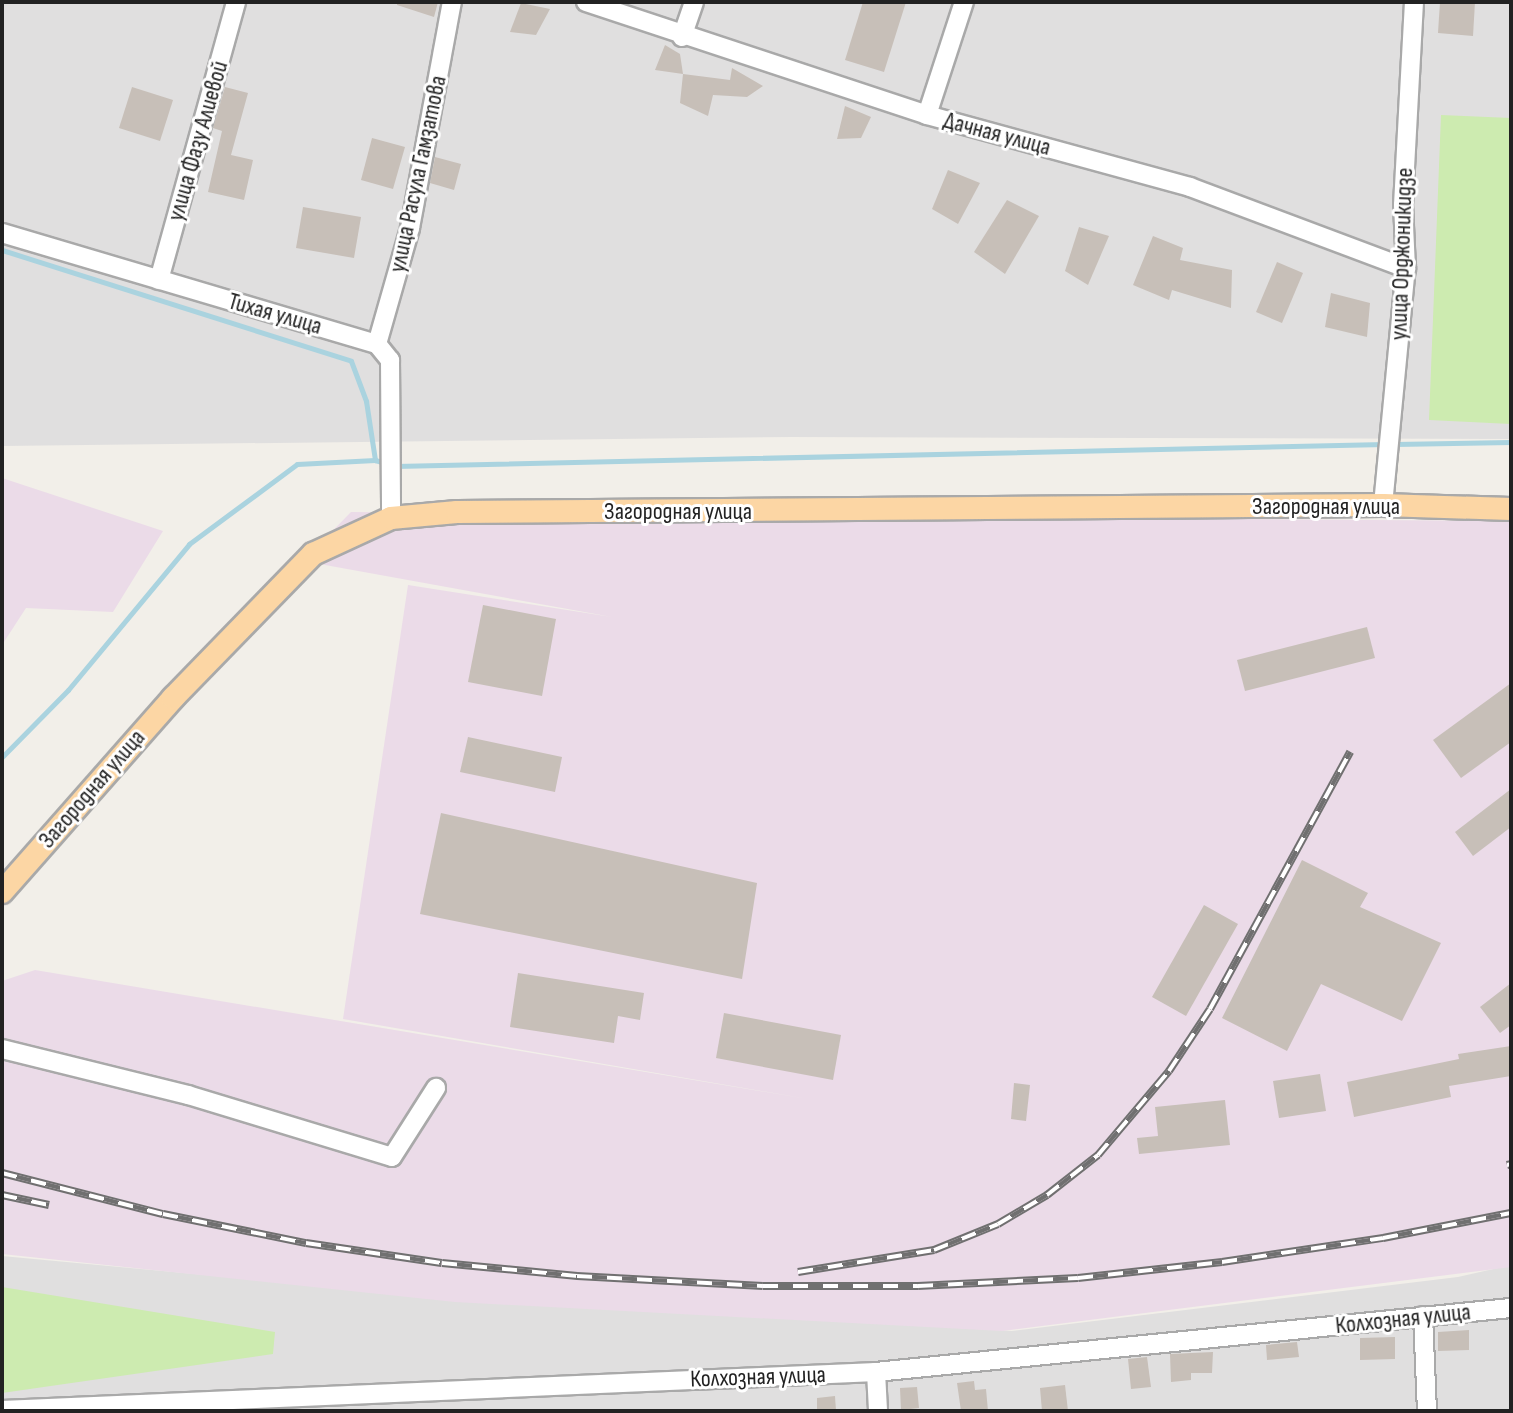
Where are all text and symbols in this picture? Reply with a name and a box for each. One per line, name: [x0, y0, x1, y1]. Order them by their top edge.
street label: улица Фазу Алиевой: [161, 58, 235, 224]
street label: улица Расула Гамзатова: [383, 73, 453, 275]
street label: Дачная улица: [940, 106, 1054, 162]
street label: улица Орджоникидзе: [1385, 167, 1419, 341]
street label: Тихая улица: [225, 287, 325, 341]
street label: Загородная улица: [1252, 493, 1400, 521]
street label: Загородная улица: [604, 498, 752, 526]
street label: Загородная улица: [33, 724, 151, 854]
street label: Колхозная улица: [1334, 1298, 1472, 1340]
street label: Колхозная улица: [690, 1360, 826, 1394]

